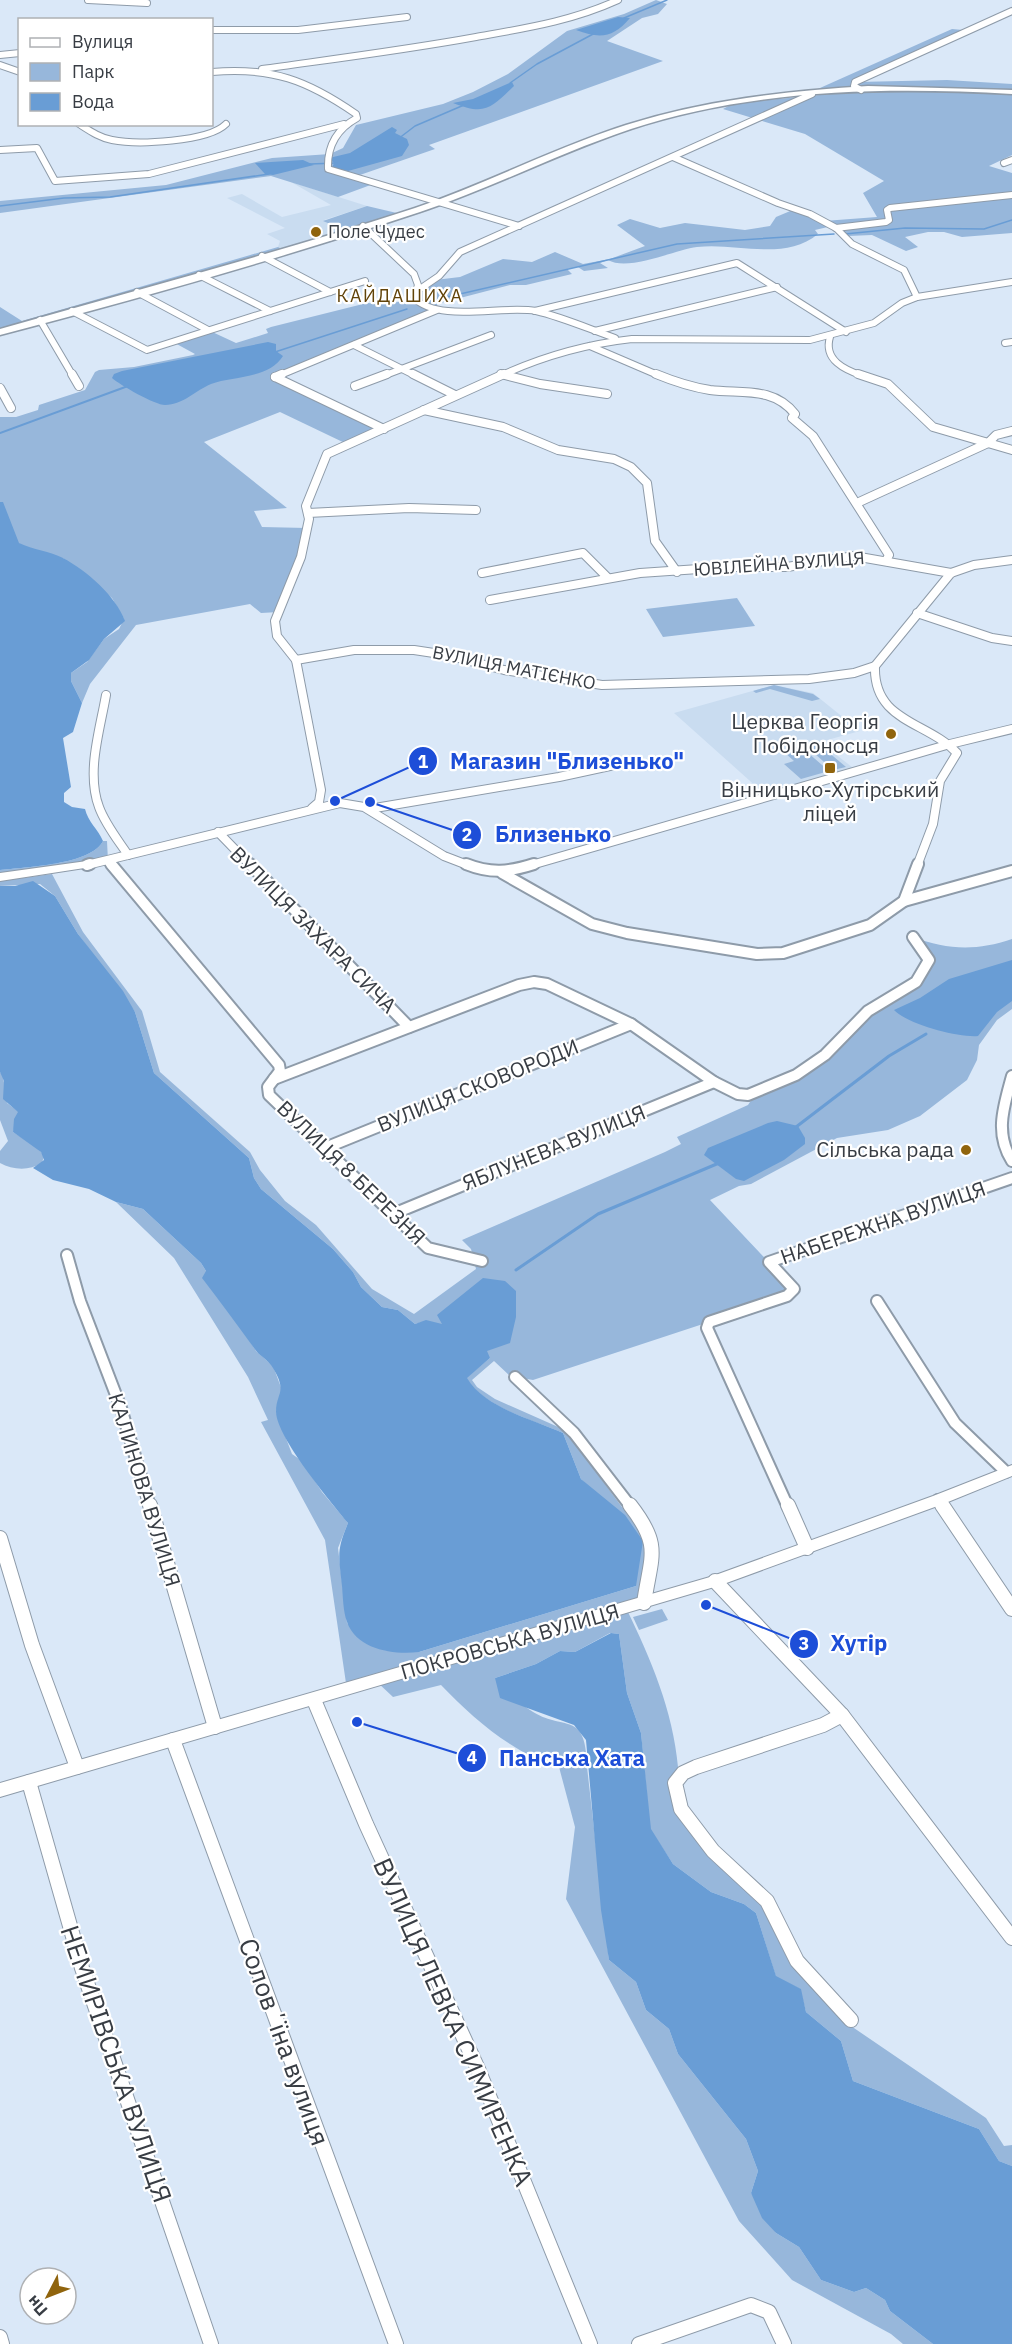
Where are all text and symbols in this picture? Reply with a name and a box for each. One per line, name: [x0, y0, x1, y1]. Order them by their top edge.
legend: [18, 18, 213, 126]
text: Вулиця: [72, 30, 133, 53]
text: Парк: [72, 60, 115, 83]
text: Вода: [72, 90, 115, 113]
place label: Поле Чудес: [328, 220, 425, 243]
marker: Поле Чудес: [309, 225, 323, 239]
district label: КАЙДАШИХА: [337, 284, 463, 307]
street label: ЮВІЛЕЙНА ВУЛИЦЯ: [693, 546, 865, 581]
street label: ВУЛИЦЯ МАТІЄНКО: [431, 640, 598, 695]
place label: Церква Георгія Побідоносця: [731, 707, 879, 759]
marker: Церква Георгія Побідоносця: [884, 727, 898, 741]
callout: Магазин "Близенько": [408, 741, 696, 781]
text: Магазин "Близенько": [450, 746, 684, 775]
text: 1: [418, 750, 429, 773]
marker: Вінницько-Хутірський ліцей: [823, 761, 837, 775]
place label: Вінницько-Хутірський ліцей: [721, 775, 939, 827]
callout: Близенько: [452, 815, 623, 855]
text: Близенько: [495, 819, 611, 848]
text: 2: [462, 823, 472, 846]
street label: ВУЛИЦЯ ЗАХАРА СИЧА: [224, 840, 403, 1019]
street label: ВУЛИЦЯ СКОВОРОДИ: [373, 1032, 582, 1138]
street label: ВУЛИЦЯ 8 БЕРЕЗНЯ: [271, 1094, 432, 1251]
street label: ЯБЛУНЕВА ВУЛИЦЯ: [458, 1098, 649, 1197]
place label: Сільська рада: [816, 1135, 954, 1163]
marker: Сільська рада: [959, 1143, 973, 1157]
street label: НАБЕРЕЖНА ВУЛИЦЯ: [776, 1174, 989, 1270]
street label: КАЛИНОВА ВУЛИЦЯ: [102, 1389, 188, 1590]
street label: ПОКРОВСЬКА ВУЛИЦЯ: [397, 1596, 622, 1686]
callout: Хутір: [789, 1624, 900, 1664]
text: Хутір: [831, 1628, 887, 1657]
text: 3: [799, 1632, 809, 1655]
callout: Панська Хата: [457, 1738, 656, 1778]
text: Панська Хата: [499, 1743, 645, 1772]
text: 4: [467, 1746, 478, 1769]
street label: ВУЛИЦЯ ЛЕВКА СИМИРЕНКА: [366, 1852, 542, 2191]
street label: НЕМИРІВСЬКА ВУЛИЦЯ: [53, 1920, 180, 2207]
street label: Соловʼїна вулиця: [232, 1933, 338, 2150]
north arrow: [18, 2266, 78, 2326]
text: Пн: [22, 2291, 51, 2321]

